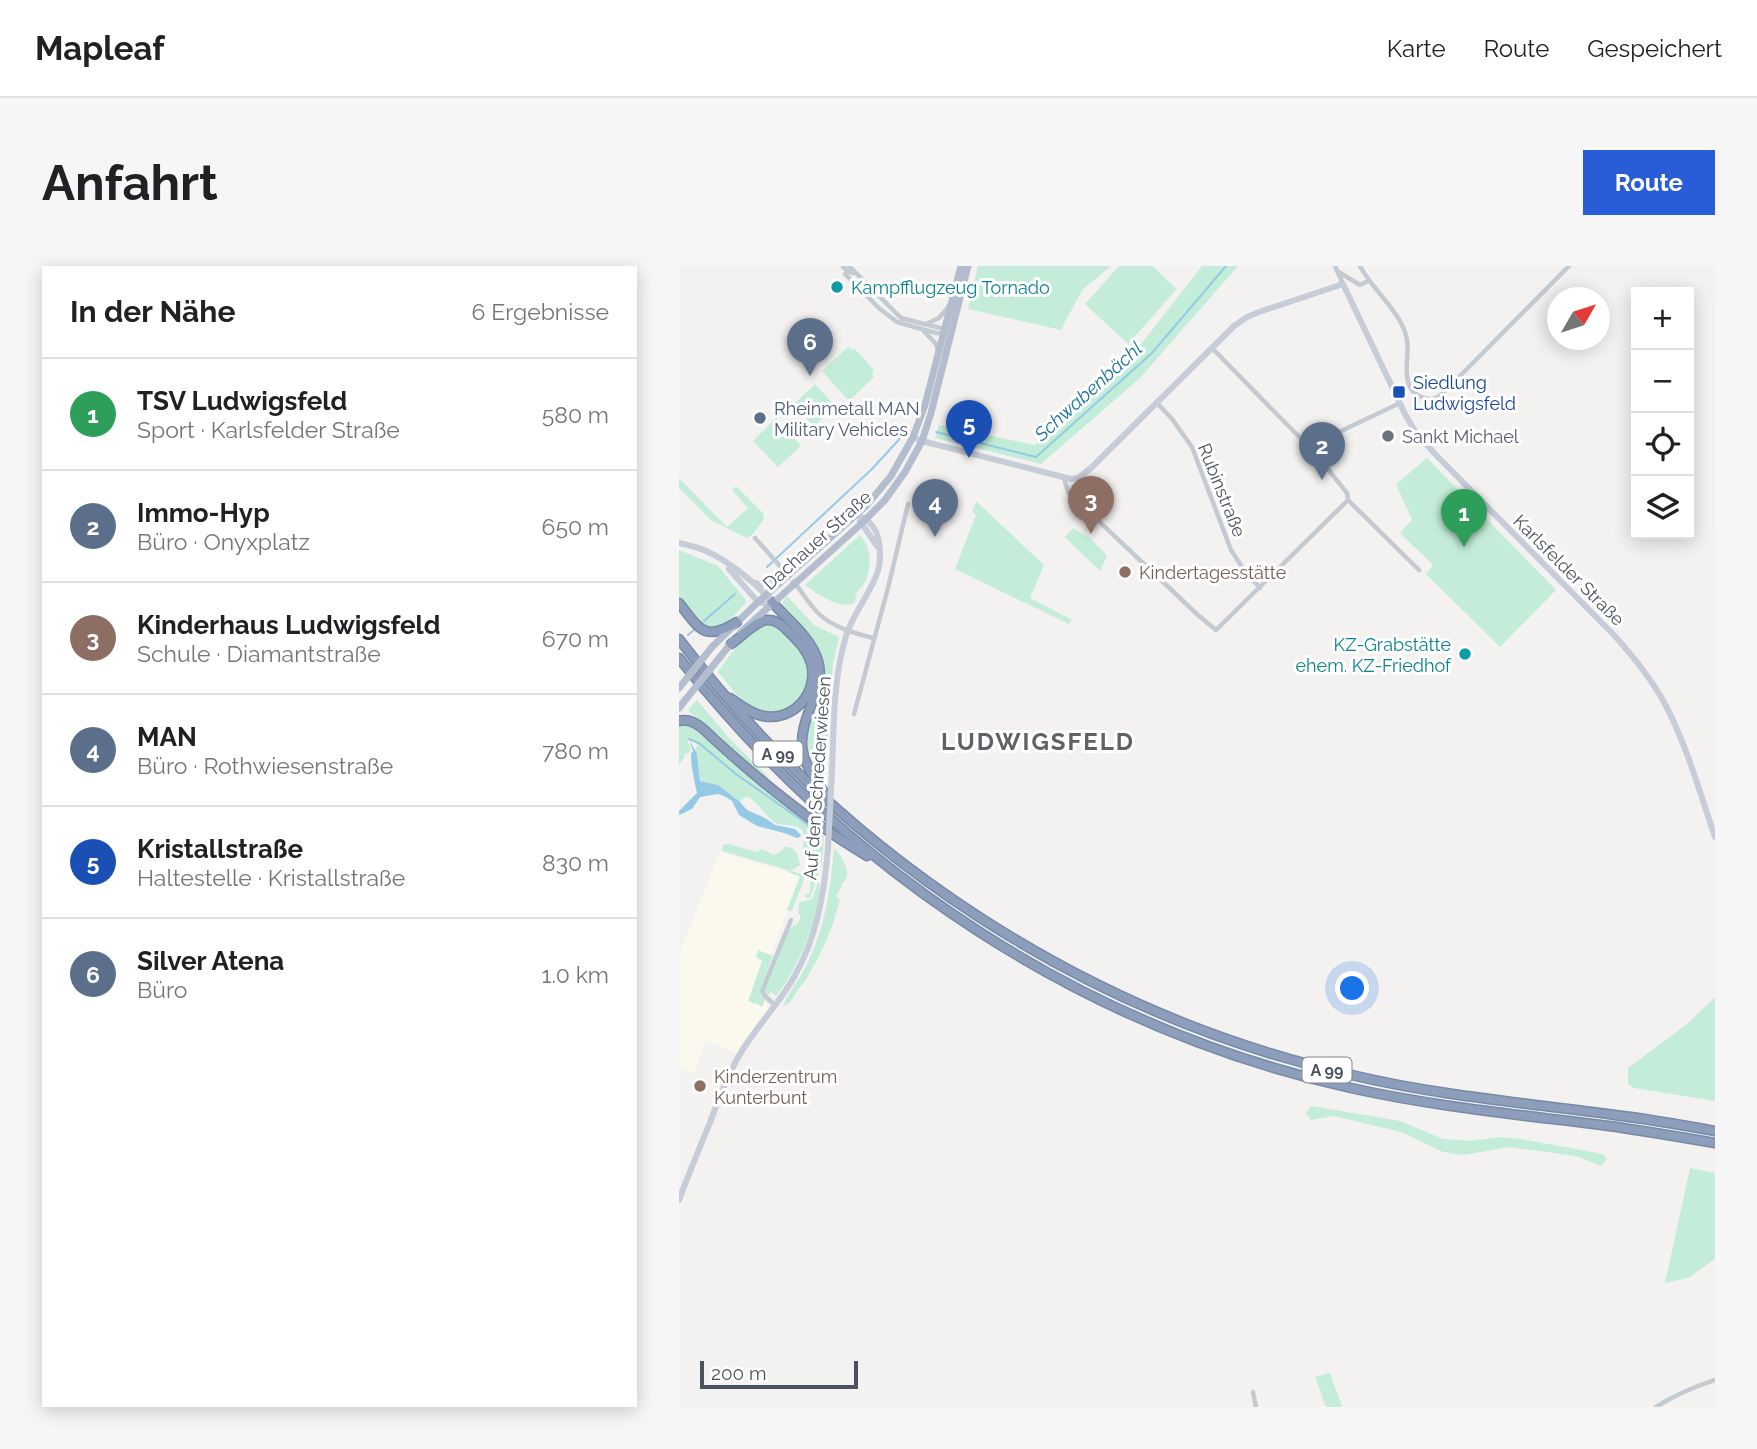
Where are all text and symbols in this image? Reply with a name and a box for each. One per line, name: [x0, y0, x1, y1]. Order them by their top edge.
text: Mapleaf: [35, 29, 165, 68]
text: Karte: [1387, 34, 1446, 63]
text: Route: [1484, 34, 1549, 63]
text: Gespeichert: [1587, 34, 1722, 63]
button: Route: [1583, 150, 1715, 215]
text: Anfahrt: [42, 154, 218, 211]
place label: Kampfflugzeug Tornado: [851, 277, 1050, 298]
marker: Kampfflugzeug Tornado: [829, 279, 845, 295]
north arrow: [1547, 287, 1610, 350]
map controls: [1631, 287, 1694, 539]
button: +: [1631, 287, 1694, 350]
text: In der Nähe: [70, 294, 235, 329]
text: 6 Ergebnisse: [472, 298, 609, 325]
pin: 6: [787, 318, 833, 376]
water label: Schwabenbächl: [1029, 337, 1146, 446]
button: −: [1631, 350, 1694, 413]
place label: Siedlung Ludwigsfeld: [1413, 372, 1516, 414]
marker: Siedlung Ludwigsfeld: [1391, 384, 1407, 400]
text: TSV Ludwigsfeld: [137, 386, 347, 416]
place label: Rheinmetall MAN Military Vehicles: [774, 398, 920, 440]
pin: 5: [946, 400, 992, 458]
text: 1: [87, 401, 99, 428]
text: 580 m: [542, 401, 609, 428]
marker: Rheinmetall MAN Military Vehicles: [752, 410, 768, 426]
button: locate: [1631, 413, 1694, 476]
text: Sport · Karlsfelder Straße: [137, 416, 400, 443]
pin: 2: [1299, 422, 1345, 480]
place label: Sankt Michael: [1402, 426, 1519, 447]
marker: Sankt Michael: [1380, 428, 1396, 444]
street label: Rubinstraße: [1194, 440, 1250, 540]
pin: 3: [1068, 476, 1114, 534]
button: layers: [1631, 476, 1694, 539]
pin: 4: [912, 479, 958, 537]
street label: Dachauer Straße: [759, 486, 876, 594]
pin: 1: [1441, 489, 1487, 547]
text: Immo-Hyp: [137, 498, 270, 528]
street label: Karlsfelder Straße: [1509, 510, 1629, 630]
text: 2: [87, 513, 99, 540]
text: 650 m: [542, 513, 609, 540]
text: Büro · Onyxplatz: [137, 528, 310, 555]
place label: Kindertagesstätte: [1139, 562, 1287, 583]
marker: Kindertagesstätte: [1117, 564, 1133, 580]
text: Kinderhaus Ludwigsfeld: [137, 610, 441, 640]
text: 3: [87, 625, 99, 652]
text: 670 m: [542, 625, 609, 652]
place label: KZ-Grabstätte ehem. KZ-Friedhof: [1296, 634, 1452, 676]
text: Schule · Diamantstraße: [137, 640, 381, 667]
marker: KZ-Grabstätte ehem. KZ-Friedhof: [1457, 646, 1473, 662]
street label: Auf den Schrederwiesen: [799, 675, 835, 881]
text: MAN: [137, 722, 197, 752]
district label: LUDWIGSFELD: [941, 727, 1135, 756]
text: 4: [86, 737, 100, 764]
text: 780 m: [542, 737, 609, 764]
road number: A 99: [753, 741, 803, 766]
text: Büro · Rothwiesenstraße: [137, 752, 393, 779]
text: Kristallstraße: [137, 834, 303, 864]
text: 5: [87, 849, 99, 876]
text: 830 m: [542, 849, 609, 876]
text: Haltestelle · Kristallstraße: [137, 864, 405, 891]
text: Silver Atena: [137, 946, 284, 976]
text: 6: [86, 961, 100, 988]
text: 1.0 km: [542, 961, 609, 988]
your location: [1335, 971, 1369, 1005]
text: Büro: [137, 976, 187, 1003]
road number: A 99: [1303, 1058, 1351, 1083]
place label: Kinderzentrum Kunterbunt: [714, 1066, 837, 1108]
marker: Kinderzentrum Kunterbunt: [692, 1078, 708, 1094]
scale bar: [700, 1358, 857, 1390]
text: 200 m: [711, 1362, 766, 1384]

